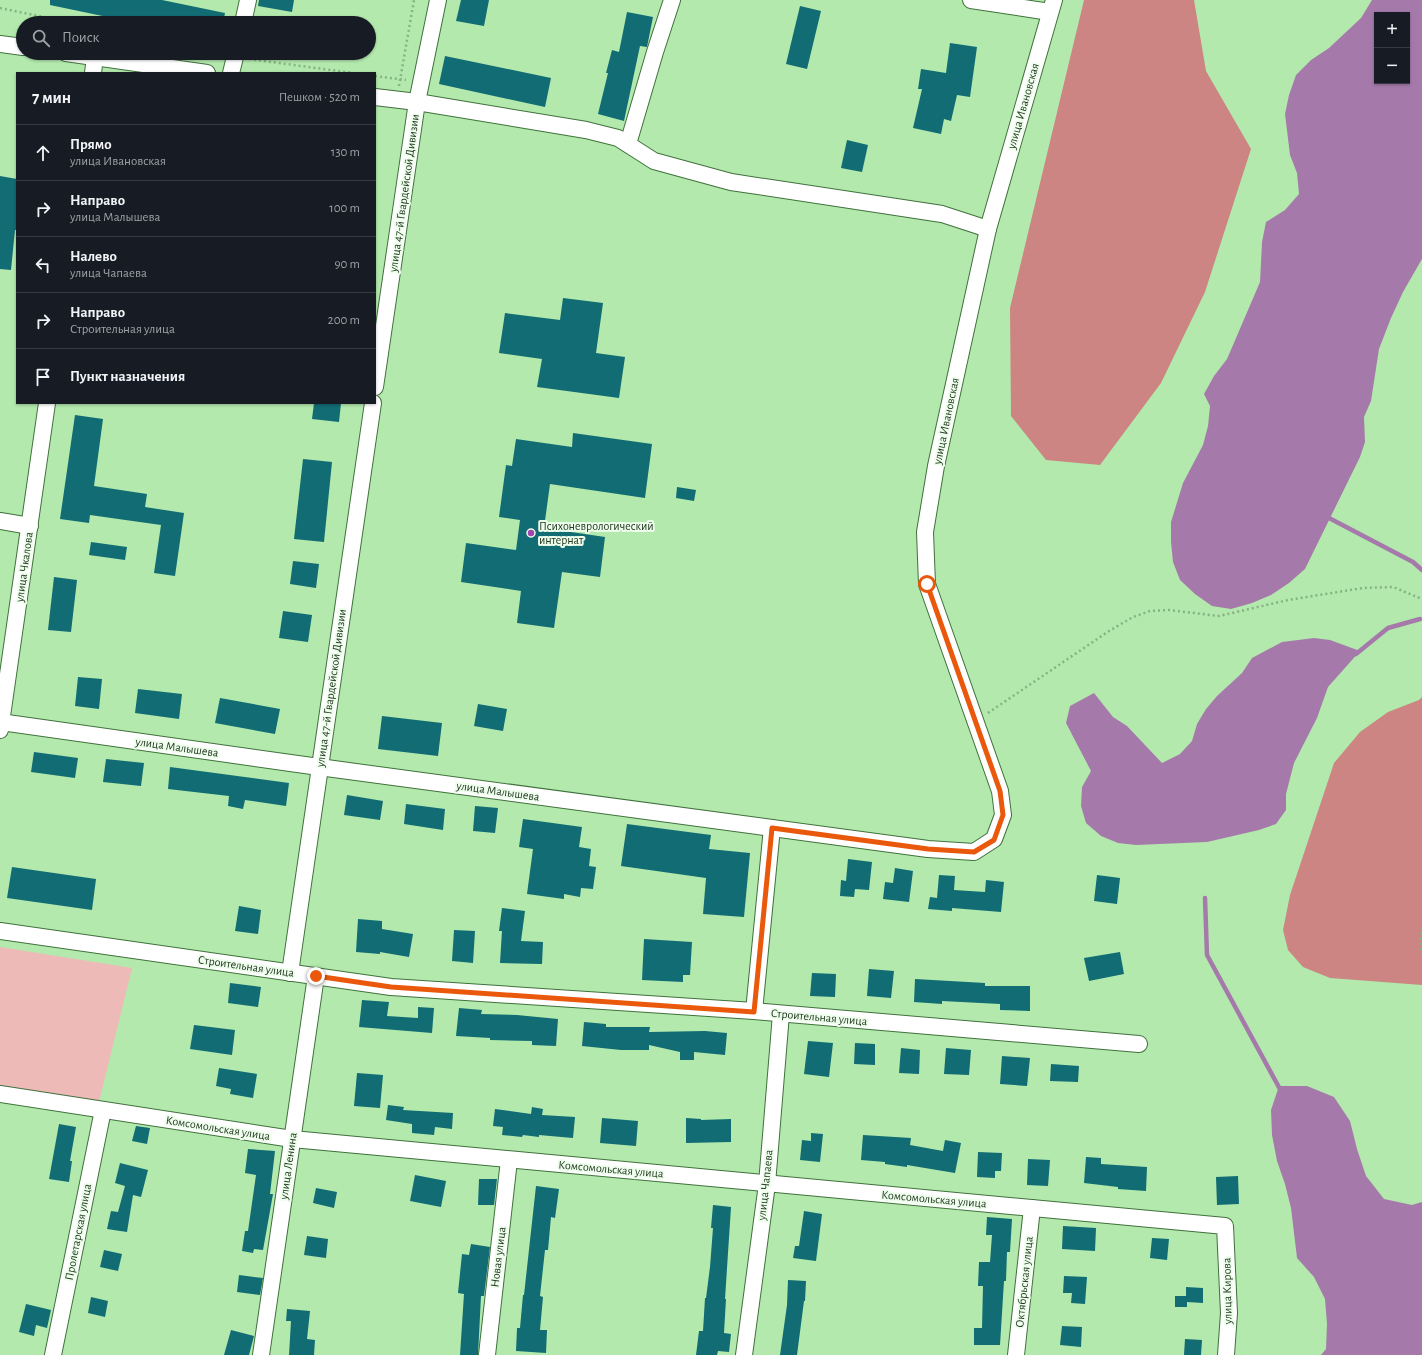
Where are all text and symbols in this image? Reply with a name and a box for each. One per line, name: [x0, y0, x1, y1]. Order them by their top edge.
map controls: [1374, 12, 1410, 84]
button: +: [1374, 12, 1410, 48]
search box: [16, 16, 376, 60]
icon: search: [30, 27, 52, 49]
text: Поиск: [62, 30, 100, 45]
button: −: [1374, 48, 1410, 84]
street label: улица Ивановская: [1005, 62, 1042, 151]
text: 7 мин: [32, 89, 71, 106]
text: Пешком · 520 m: [279, 91, 360, 104]
street label: улица 47-й Гвардейской Дивизии: [387, 113, 422, 274]
text: Прямо: [70, 137, 112, 152]
icon: ahead: [32, 142, 54, 164]
text: 130 m: [331, 146, 360, 159]
text: улица Ивановская: [70, 155, 166, 168]
text: Направо: [70, 193, 125, 208]
icon: right: [32, 198, 54, 220]
text: 100 m: [329, 202, 360, 215]
text: улица Малышева: [70, 211, 161, 224]
text: Налево: [70, 249, 117, 264]
icon: left: [32, 254, 54, 276]
text: 90 m: [334, 258, 360, 271]
text: улица Чапаева: [70, 267, 147, 280]
text: Направо: [70, 305, 125, 320]
icon: right: [32, 310, 54, 332]
text: 200 m: [328, 314, 360, 327]
text: Строительная улица: [70, 323, 175, 336]
icon: arrive: [32, 366, 54, 388]
text: Пункт назначения: [70, 369, 185, 384]
street label: улица Ивановская: [931, 376, 962, 467]
place label: Психоневрологический интернат: [539, 520, 654, 546]
marker: Психоневрологический интернат: [526, 528, 536, 538]
street label: улица Чкалова: [13, 531, 36, 604]
route start: [918, 575, 936, 593]
street label: улица 47-й Гвардейской Дивизии: [314, 608, 349, 769]
street label: улица Малышева: [134, 735, 220, 760]
street label: улица Малышева: [455, 779, 541, 804]
street label: Строительная улица: [197, 953, 295, 980]
route end: [307, 967, 325, 985]
street label: Строительная улица: [770, 1007, 868, 1028]
street label: Комсомольская улица: [165, 1114, 272, 1143]
street label: улица Ленина: [277, 1131, 300, 1201]
street label: улица Чапаева: [755, 1149, 776, 1222]
street label: Комсомольская улица: [558, 1158, 665, 1181]
street label: Пролетарская улица: [63, 1182, 94, 1282]
street label: Комсомольская улица: [881, 1188, 988, 1211]
street label: Новая улица: [488, 1225, 509, 1288]
street label: Октябрьская улица: [1013, 1235, 1036, 1328]
street label: улица Кирова: [1220, 1257, 1235, 1325]

